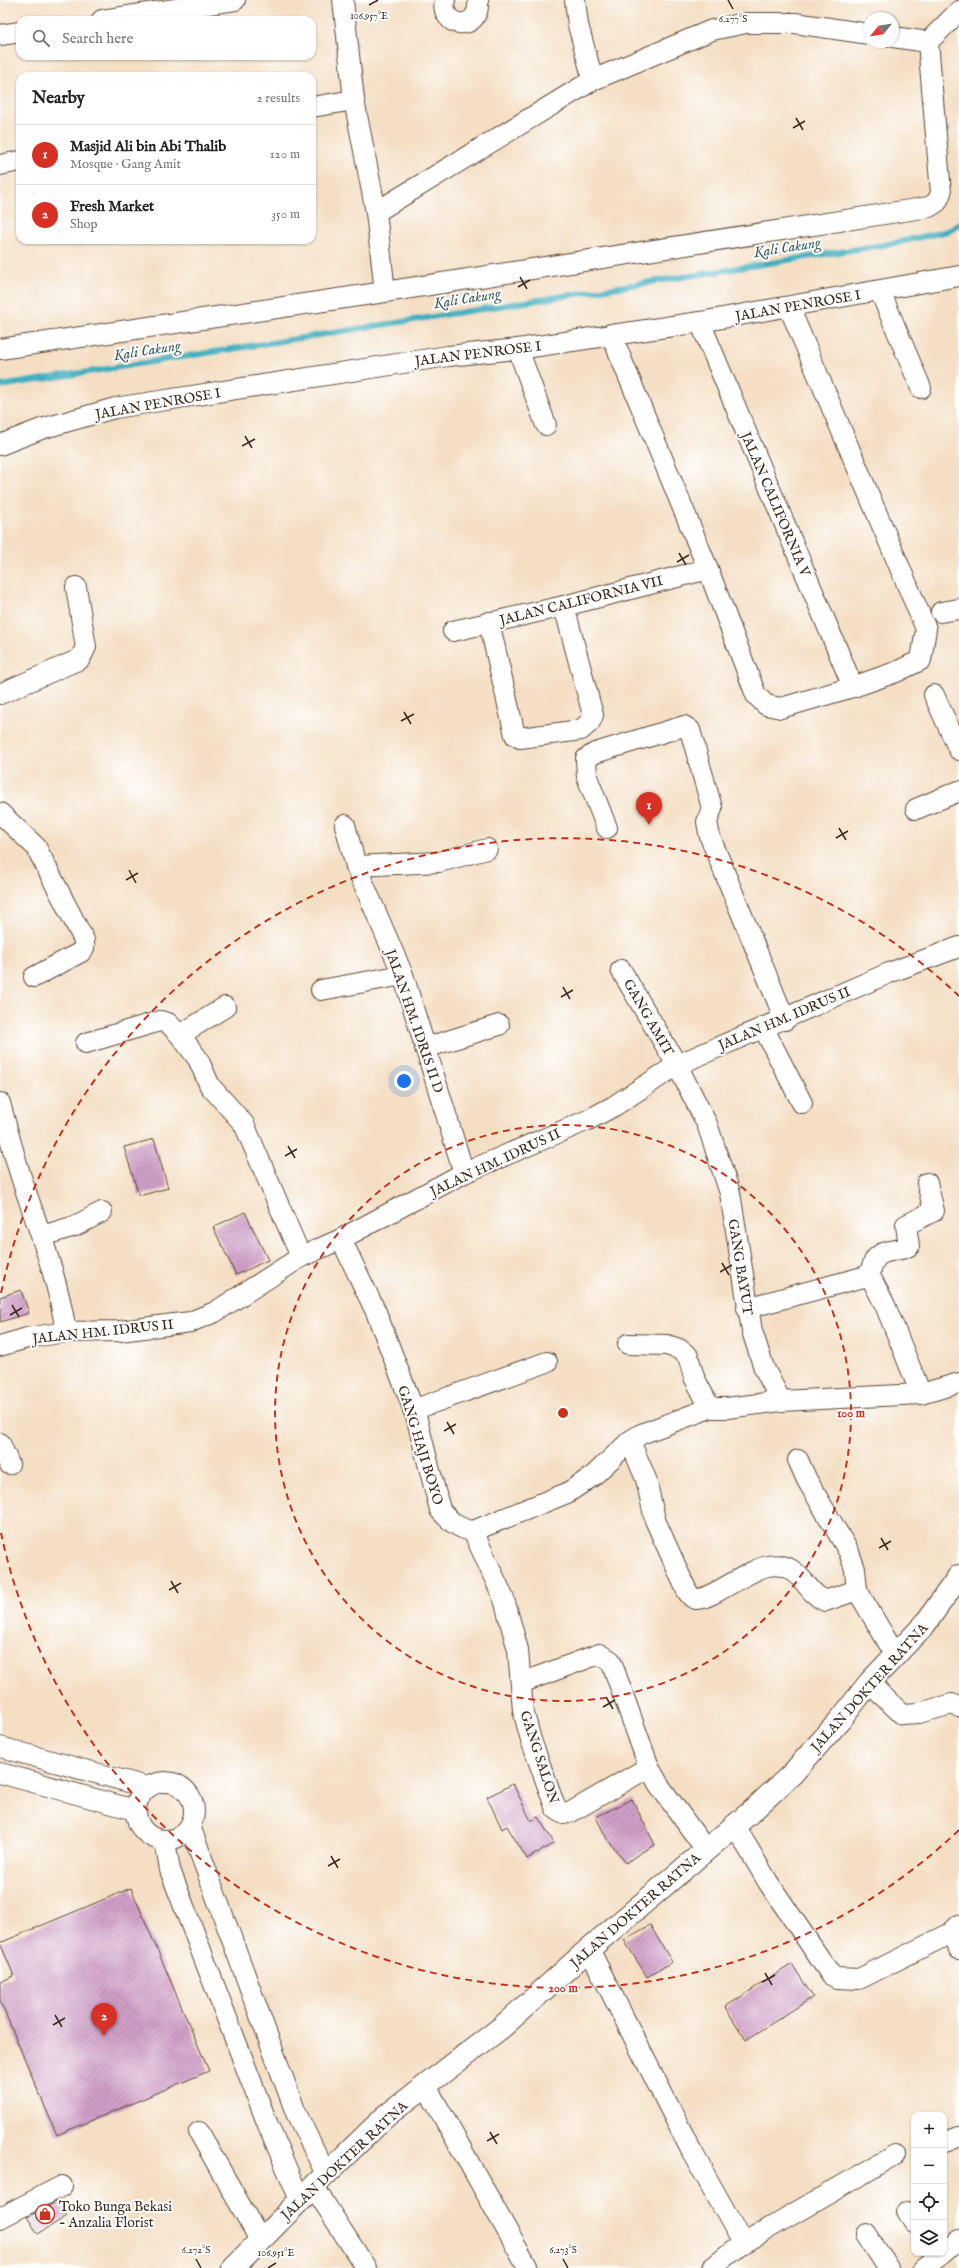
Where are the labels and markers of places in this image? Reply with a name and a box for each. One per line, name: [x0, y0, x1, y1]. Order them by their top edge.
pin: 1: [636, 792, 662, 825]
centre of rings: [556, 1406, 570, 1420]
pin: 2: [91, 2003, 117, 2036]
place label: Toko Bunga Bekasi - Anzalia Florist: [59, 2198, 172, 2232]
shop icon: Toko Bunga Bekasi - Anzalia Florist: [34, 2203, 56, 2225]

